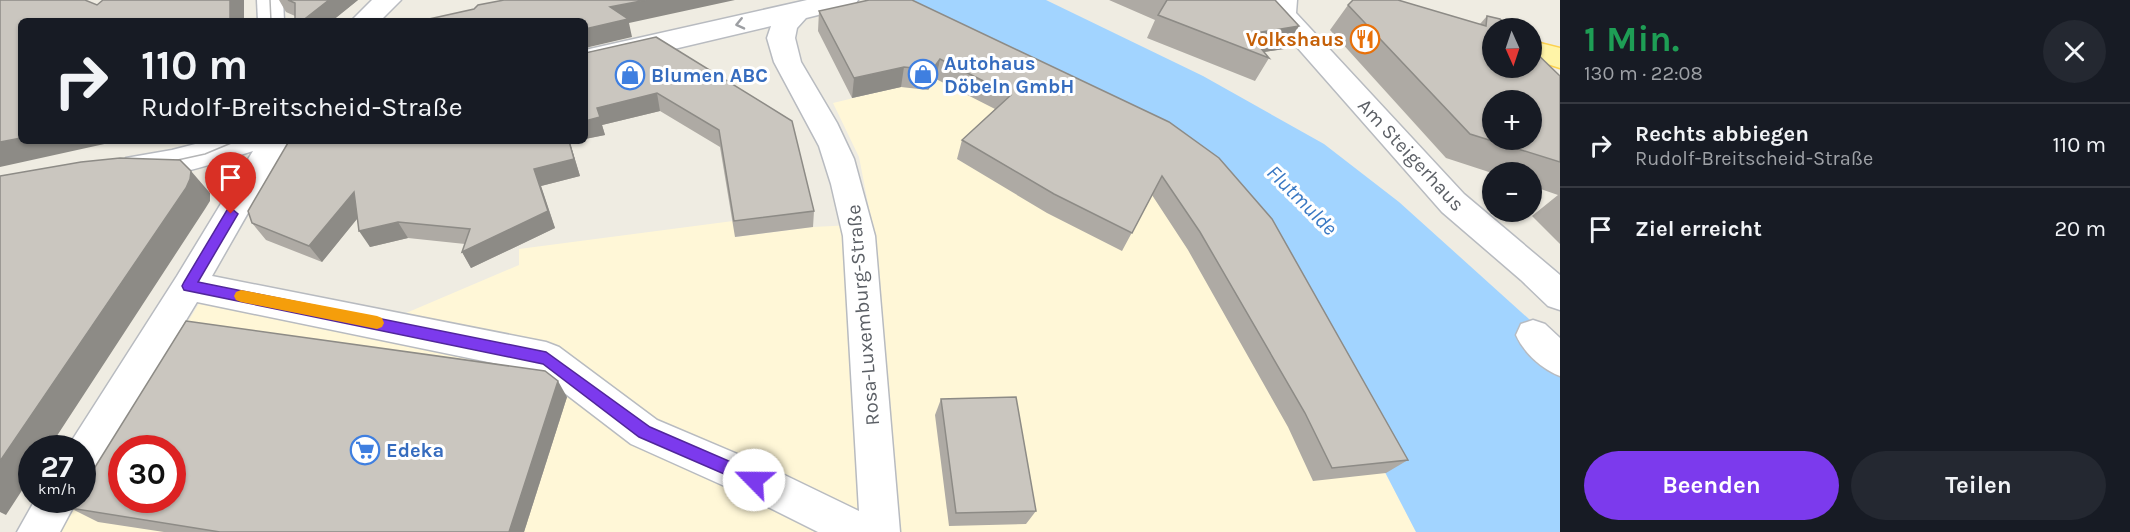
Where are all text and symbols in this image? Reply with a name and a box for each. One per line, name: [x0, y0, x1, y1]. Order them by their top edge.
one-way arrow: [735, 17, 745, 30]
north arrow: [1482, 18, 1542, 78]
map controls: [1482, 18, 1542, 222]
text: 1 Min.: [1584, 18, 1679, 60]
button: close: [2043, 20, 2106, 83]
restaurant icon: Volkshaus: [1349, 23, 1381, 55]
place label: Volkshaus: [1246, 28, 1344, 51]
text: 110 m: [141, 40, 248, 90]
icon: right: [42, 42, 120, 120]
place label: Autohaus Döbeln GmbH: [944, 52, 1074, 98]
shop icon: Autohaus Döbeln GmbH: [907, 58, 939, 90]
shop icon: Blumen ABC: [614, 59, 646, 91]
text: 130 m · 22:08: [1584, 62, 1703, 85]
place label: Blumen ABC: [651, 64, 768, 87]
button: +: [1482, 90, 1542, 150]
text: Rudolf-Breitscheid-Straße: [141, 91, 463, 123]
street label: Am Steigerhaus: [1353, 94, 1469, 216]
text: Rechts abbiegen: [1635, 121, 1809, 147]
icon: right: [1584, 129, 1617, 162]
text: 110 m: [2053, 132, 2106, 158]
text: Rudolf-Breitscheid-Straße: [1635, 147, 1873, 170]
pin: [205, 152, 256, 214]
water label: Flutmulde: [1262, 160, 1342, 240]
icon: arrive: [214, 161, 247, 194]
button: −: [1482, 162, 1542, 222]
street label: Rosa-Luxemburg-Straße: [842, 203, 884, 427]
icon: arrive: [1584, 213, 1617, 246]
text: Ziel erreicht: [1635, 216, 1762, 242]
text: 20 m: [2054, 216, 2106, 242]
supermarket icon: Edeka: [349, 434, 381, 466]
speed limit sign: 30: [108, 435, 186, 513]
place label: Edeka: [386, 439, 444, 462]
position arrow: [722, 448, 786, 512]
text: 27: [40, 449, 74, 485]
button: Beenden: [1584, 451, 1839, 520]
button: Teilen: [1851, 451, 2106, 520]
text: km/h: [38, 480, 76, 498]

